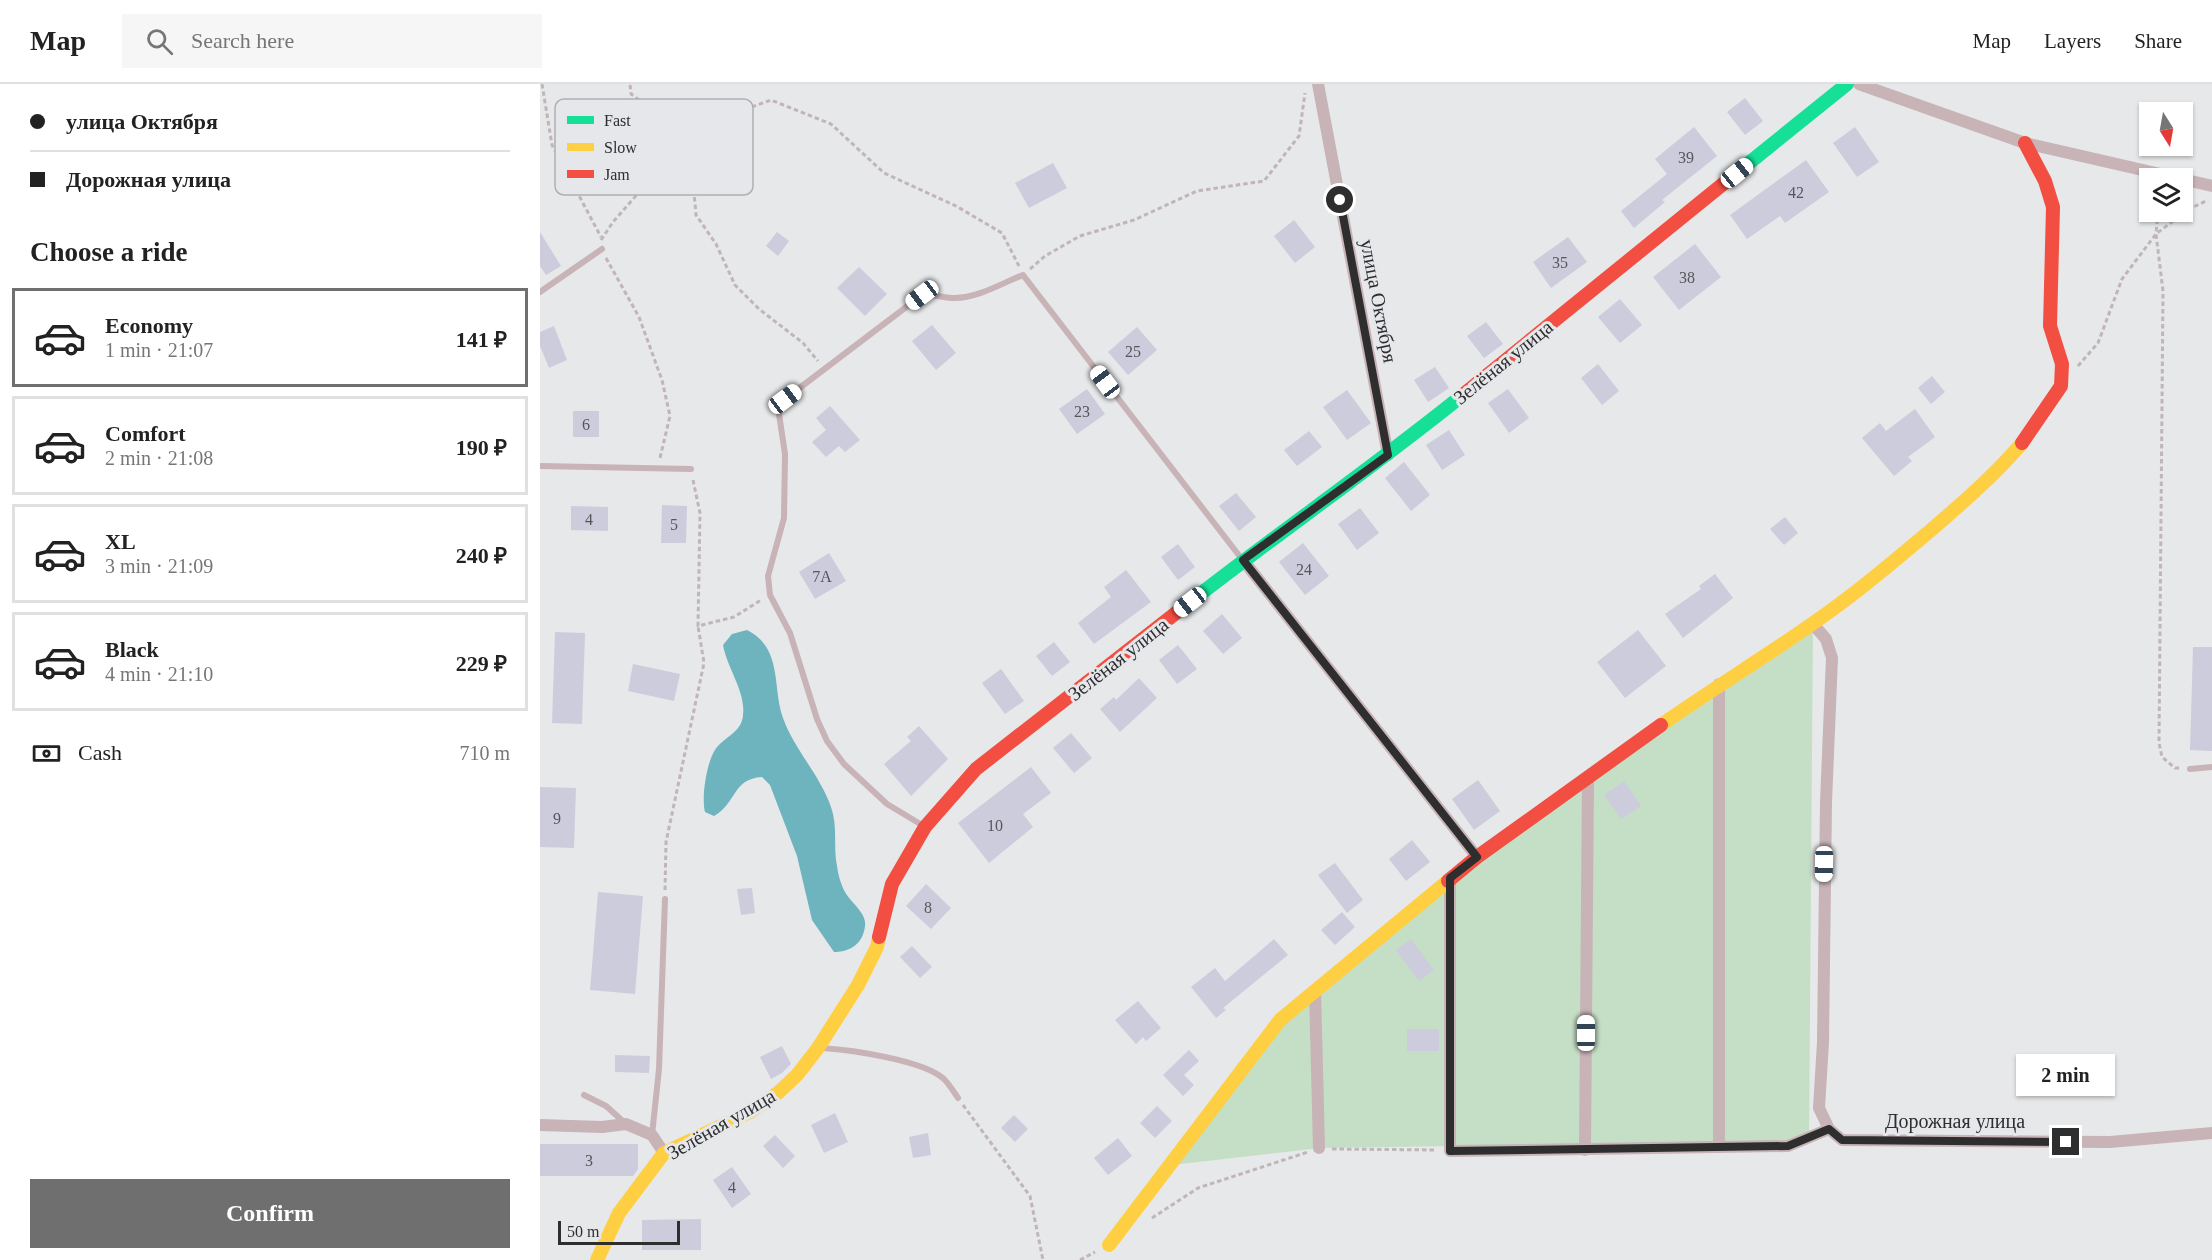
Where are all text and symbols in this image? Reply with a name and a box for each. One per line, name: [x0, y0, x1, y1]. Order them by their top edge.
search box: [122, 14, 542, 68]
text: Map: [30, 25, 86, 56]
icon: search: [143, 25, 176, 58]
text: Search here: [191, 28, 294, 53]
text: Map: [1973, 29, 2011, 53]
text: Layers: [2044, 29, 2101, 53]
text: Share: [2134, 29, 2182, 53]
legend: [555, 99, 753, 195]
north arrow: [2139, 102, 2193, 156]
map controls: [2139, 102, 2193, 222]
text: улица Октября: [66, 109, 218, 134]
text: Fast: [604, 112, 631, 129]
text: Slow: [604, 139, 637, 156]
house number: 39: [1678, 149, 1694, 166]
car: [1717, 155, 1757, 191]
text: Jam: [604, 166, 630, 183]
text: Дорожная улица: [66, 167, 231, 192]
button: layers: [2139, 168, 2193, 222]
house number: 42: [1788, 184, 1804, 201]
route start: [1326, 186, 1353, 213]
text: Choose a ride: [30, 237, 188, 267]
street label: улица Октября: [1355, 237, 1402, 365]
house number: 35: [1552, 254, 1568, 271]
house number: 38: [1679, 269, 1695, 286]
car: [902, 277, 942, 313]
icon: car: [33, 311, 87, 365]
text: Economy: [105, 313, 193, 338]
street label: Зелёная улица: [1449, 315, 1558, 409]
text: 141 ₽: [456, 327, 507, 352]
text: 1 min · 21:07: [105, 339, 213, 361]
house number: 25: [1125, 343, 1141, 360]
car: [1087, 362, 1123, 402]
car: [765, 381, 805, 417]
house number: 23: [1074, 403, 1090, 420]
house number: 6: [582, 416, 590, 433]
icon: car: [33, 419, 87, 473]
text: Comfort: [105, 421, 186, 446]
text: 190 ₽: [456, 435, 507, 460]
text: 2 min · 21:08: [105, 447, 213, 469]
house number: 4: [585, 511, 593, 528]
house number: 5: [670, 516, 678, 533]
icon: car: [33, 527, 87, 581]
text: XL: [105, 529, 136, 554]
text: 240 ₽: [456, 543, 507, 568]
text: 3 min · 21:09: [105, 555, 213, 577]
house number: 24: [1296, 561, 1312, 578]
house number: 7А: [812, 568, 832, 585]
car: [1170, 584, 1210, 620]
street label: Зелёная улица: [1064, 613, 1173, 706]
icon: car: [33, 635, 87, 689]
text: Black: [105, 637, 159, 662]
text: 229 ₽: [456, 651, 507, 676]
text: 4 min · 21:10: [105, 663, 213, 685]
icon: cash: [30, 737, 63, 770]
text: Cash: [78, 740, 122, 765]
text: 710 m: [459, 742, 510, 764]
house number: 9: [553, 810, 561, 827]
house number: 10: [987, 817, 1003, 834]
car: [1815, 846, 1833, 882]
house number: 8: [924, 899, 932, 916]
car: [1577, 1015, 1595, 1051]
callout: 2 min: [2016, 1055, 2116, 1097]
text: 2 min: [2041, 1064, 2090, 1086]
street label: Зелёная улица: [663, 1084, 779, 1165]
street label: Дорожная улица: [1885, 1110, 2025, 1133]
route end: [2052, 1128, 2079, 1155]
house number: 3: [585, 1152, 593, 1169]
button: Confirm: [30, 1179, 510, 1248]
house number: 4: [728, 1179, 736, 1196]
scale bar: [558, 1218, 680, 1246]
text: 50 m: [567, 1223, 599, 1240]

